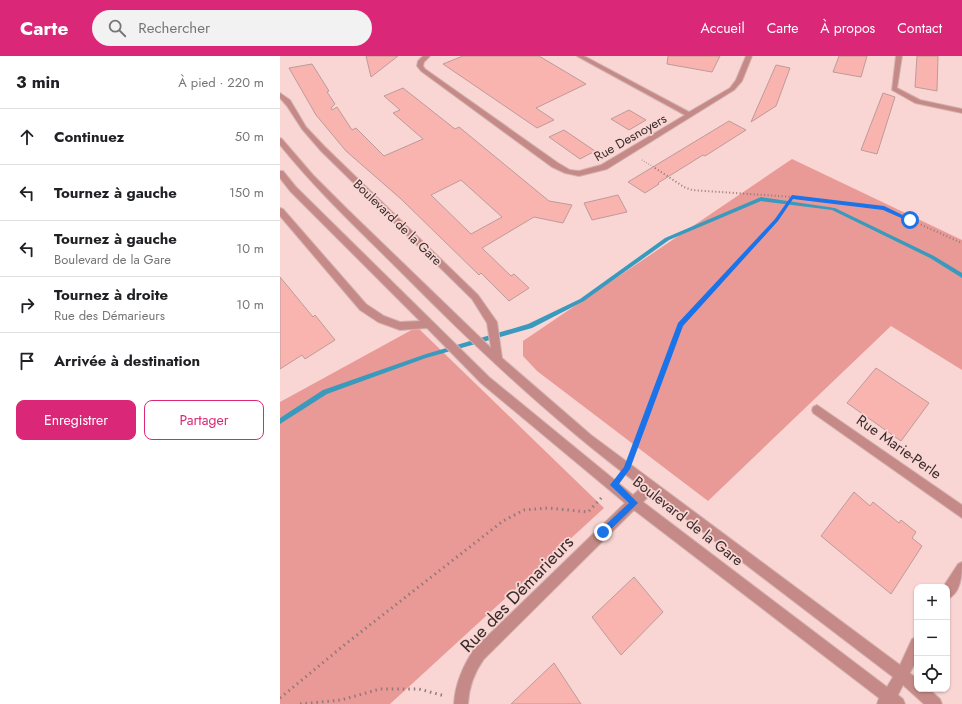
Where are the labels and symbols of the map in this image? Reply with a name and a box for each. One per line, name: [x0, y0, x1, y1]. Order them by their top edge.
street label: Rue Desnoyers: [590, 109, 670, 166]
street label: Boulevard de la Gare: [349, 175, 446, 270]
route start: [901, 211, 919, 229]
street label: Rue Marie-Perle: [852, 409, 946, 485]
street label: Boulevard de la Gare: [628, 471, 748, 571]
route end: [594, 523, 612, 541]
street label: Rue des Démarieurs: [454, 530, 580, 658]

